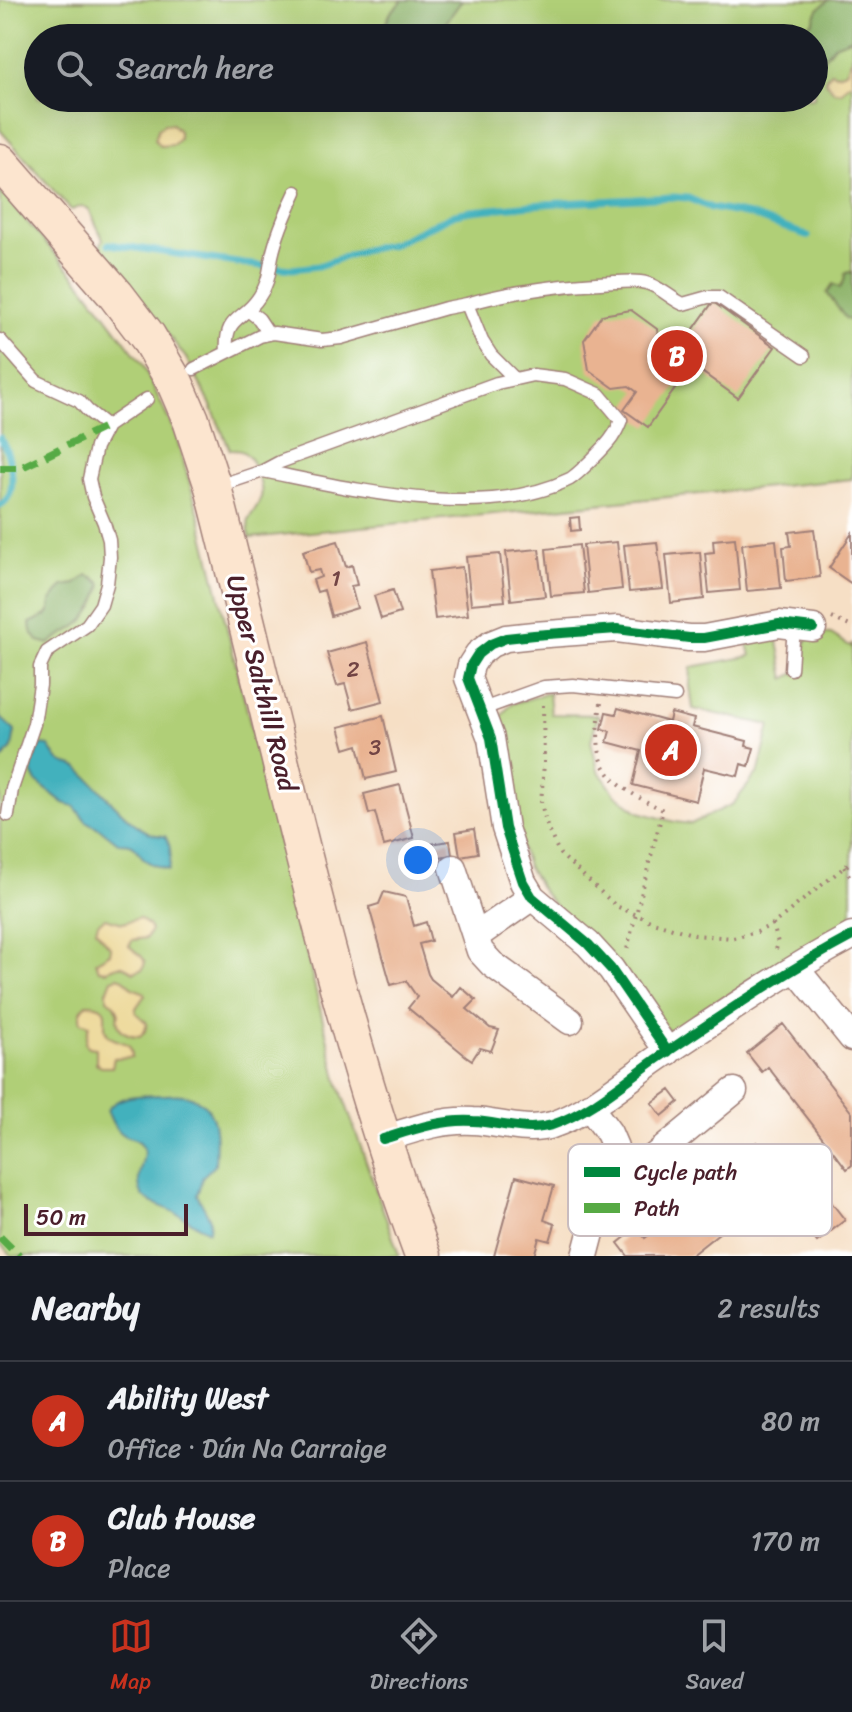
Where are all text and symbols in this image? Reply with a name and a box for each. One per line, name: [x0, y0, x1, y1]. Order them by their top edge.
search box: [24, 24, 828, 112]
text: Search here: [116, 41, 274, 95]
icon: search: [52, 46, 96, 90]
pin: B: [651, 326, 703, 386]
house number: 1: [331, 559, 341, 598]
street label: Upper Salthill Road: [213, 570, 312, 798]
house number: 2: [347, 650, 360, 689]
pin: A: [645, 720, 697, 780]
house number: 3: [369, 728, 381, 767]
your location: [398, 840, 438, 880]
legend: [568, 1144, 832, 1236]
text: Cycle path: [634, 1153, 737, 1192]
text: Path: [634, 1189, 680, 1228]
text: 50 m: [36, 1198, 86, 1237]
scale bar: [24, 1200, 188, 1236]
text: Nearby: [32, 1278, 140, 1338]
text: 2 results: [718, 1285, 820, 1331]
text: Ability West: [108, 1371, 268, 1425]
text: A: [49, 1398, 67, 1444]
text: 80 m: [761, 1398, 820, 1444]
text: Office · Dún Na Carraige: [108, 1425, 387, 1471]
text: Club House: [108, 1491, 255, 1545]
text: B: [50, 1518, 66, 1564]
text: 170 m: [751, 1518, 820, 1564]
text: Place: [108, 1545, 171, 1591]
tab: Map: [109, 1614, 153, 1701]
tab: Directions: [370, 1614, 468, 1701]
tab: Saved: [685, 1614, 743, 1701]

